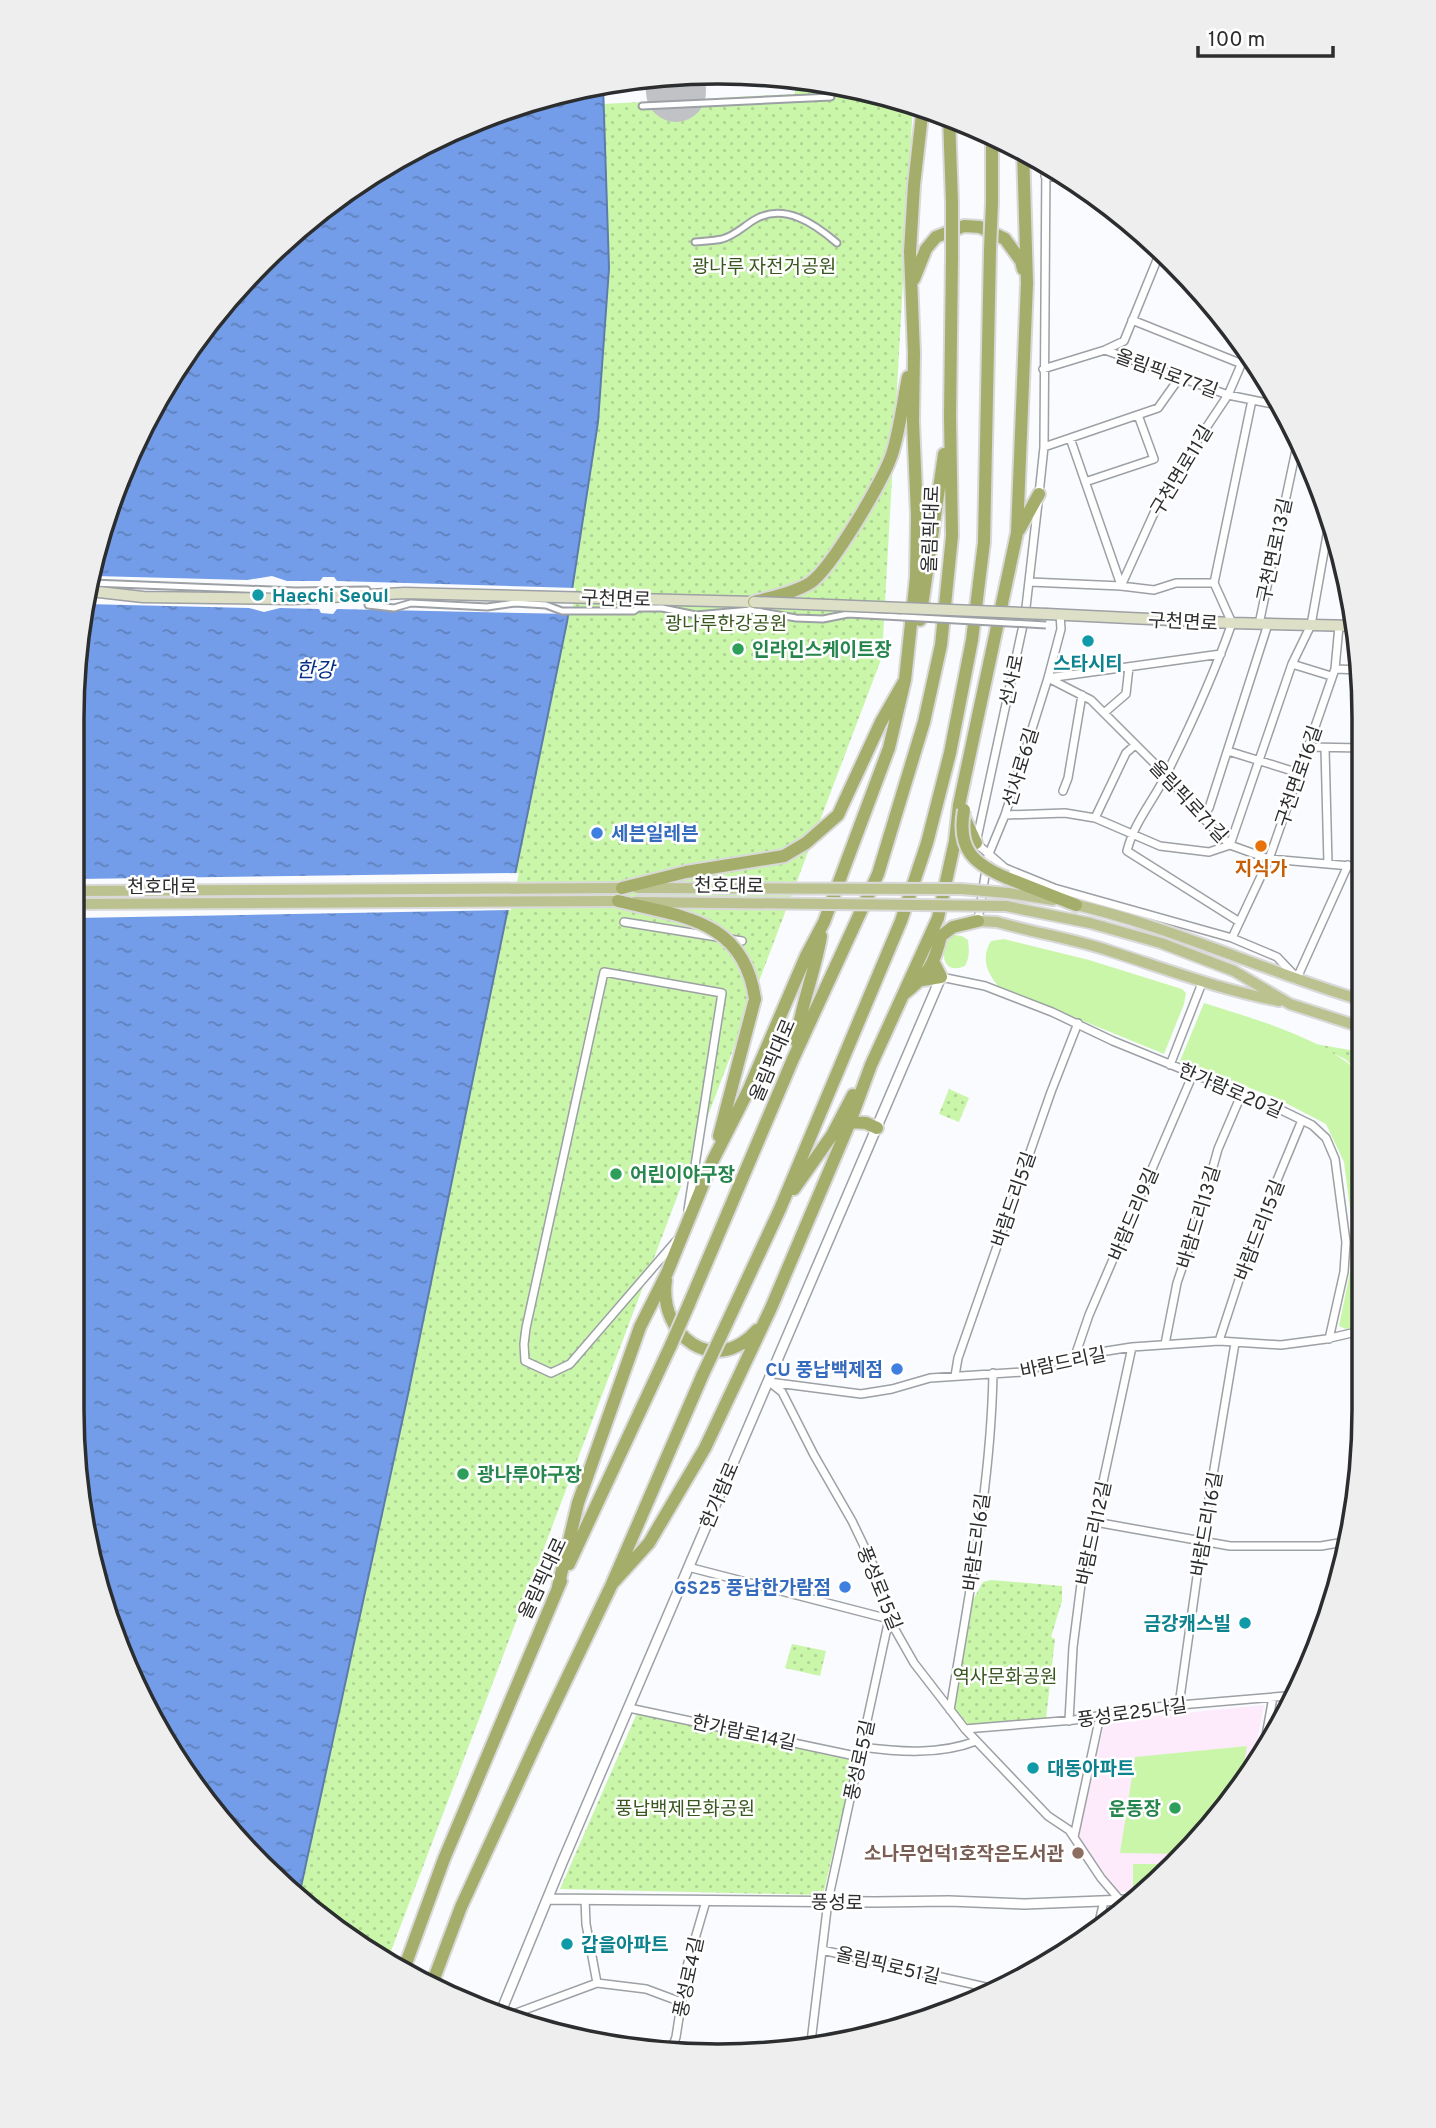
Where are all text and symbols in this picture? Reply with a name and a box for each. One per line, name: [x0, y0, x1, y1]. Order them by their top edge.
scale bar: [1198, 14, 1333, 58]
text: 100 m: [1208, 27, 1265, 54]
park label: 광나루 자전거공원: [692, 256, 836, 280]
street label: 올림픽로77길: [1112, 345, 1221, 405]
street label: 구천면로11길: [1146, 421, 1219, 521]
street label: 올림픽대로: [918, 485, 946, 573]
street label: 구천면로13길: [1253, 496, 1299, 605]
place label: Haechi Seoul: [272, 585, 389, 609]
marker: Haechi Seoul: [250, 587, 266, 603]
street label: 구천면로: [581, 587, 651, 613]
street label: 구천면로: [1147, 609, 1218, 637]
park label: 광나루한강공원: [665, 613, 787, 637]
marker: 스타시티: [1080, 633, 1096, 649]
place label: 인라인스케이트장: [752, 639, 892, 663]
marker: 인라인스케이트장: [730, 641, 746, 657]
street label: 선사로: [996, 652, 1030, 709]
place label: 스타시티: [1053, 653, 1123, 677]
water label: 한강: [296, 658, 337, 685]
street label: 구천면로16길: [1271, 723, 1328, 831]
street label: 선사로6길: [999, 725, 1045, 810]
street label: 올림픽로71길: [1143, 756, 1232, 849]
place label: 세븐일레븐: [611, 823, 698, 847]
marker: 세븐일레븐: [589, 825, 605, 841]
marker: 지식가: [1253, 838, 1269, 854]
place label: 지식가: [1235, 858, 1288, 882]
street label: 천호대로: [694, 874, 764, 900]
street label: 천호대로: [127, 876, 197, 900]
street label: 올림픽대로: [746, 1016, 802, 1106]
street label: 한가람로20길: [1174, 1059, 1286, 1125]
street label: 바람드리5길: [987, 1149, 1042, 1250]
street label: 바람드리13길: [1173, 1163, 1227, 1272]
place label: 어린이야구장: [630, 1164, 735, 1188]
street label: 바람드리9길: [1105, 1165, 1165, 1265]
marker: 어린이야구장: [608, 1166, 624, 1182]
street label: 바람드리15길: [1231, 1177, 1291, 1285]
street label: 바람드리길: [1018, 1343, 1109, 1385]
place label: CU 풍납백제점: [765, 1359, 883, 1383]
marker: CU 풍납백제점: [889, 1361, 905, 1377]
street label: 한가람로: [696, 1459, 746, 1533]
place label: 광나루야구장: [477, 1464, 582, 1488]
marker: 광나루야구장: [455, 1466, 471, 1482]
street label: 바람드리16길: [1187, 1470, 1229, 1579]
street label: 바람드리12길: [1072, 1479, 1118, 1588]
street label: 바람드리6길: [959, 1492, 997, 1593]
street label: 올림픽대로: [514, 1534, 573, 1624]
street label: 풍성로15길: [850, 1543, 906, 1634]
place label: GS25 풍납한가람점: [674, 1577, 831, 1601]
marker: GS25 풍납한가람점: [837, 1579, 853, 1595]
place label: 금강캐스빌: [1144, 1613, 1231, 1637]
marker: 금강캐스빌: [1237, 1615, 1253, 1631]
park label: 역사문화공원: [953, 1666, 1057, 1690]
street label: 풍성로25나길: [1076, 1694, 1189, 1734]
street label: 한가람로14길: [689, 1711, 798, 1757]
street label: 풍성로5길: [841, 1718, 881, 1803]
place label: 대동아파트: [1047, 1758, 1134, 1782]
marker: 대동아파트: [1025, 1760, 1041, 1776]
park label: 풍납백제문화공원: [615, 1798, 755, 1822]
place label: 운동장: [1109, 1798, 1161, 1822]
marker: 운동장: [1167, 1800, 1183, 1816]
place label: 소나무언덕1호작은도서관: [864, 1843, 1065, 1867]
marker: 소나무언덕1호작은도서관: [1070, 1845, 1086, 1861]
street label: 풍성로: [811, 1892, 863, 1916]
place label: 갑을아파트: [581, 1934, 668, 1958]
street label: 풍성로4길: [670, 1935, 710, 2020]
marker: 갑을아파트: [559, 1936, 575, 1952]
street label: 올림픽로51길: [833, 1943, 942, 1991]

